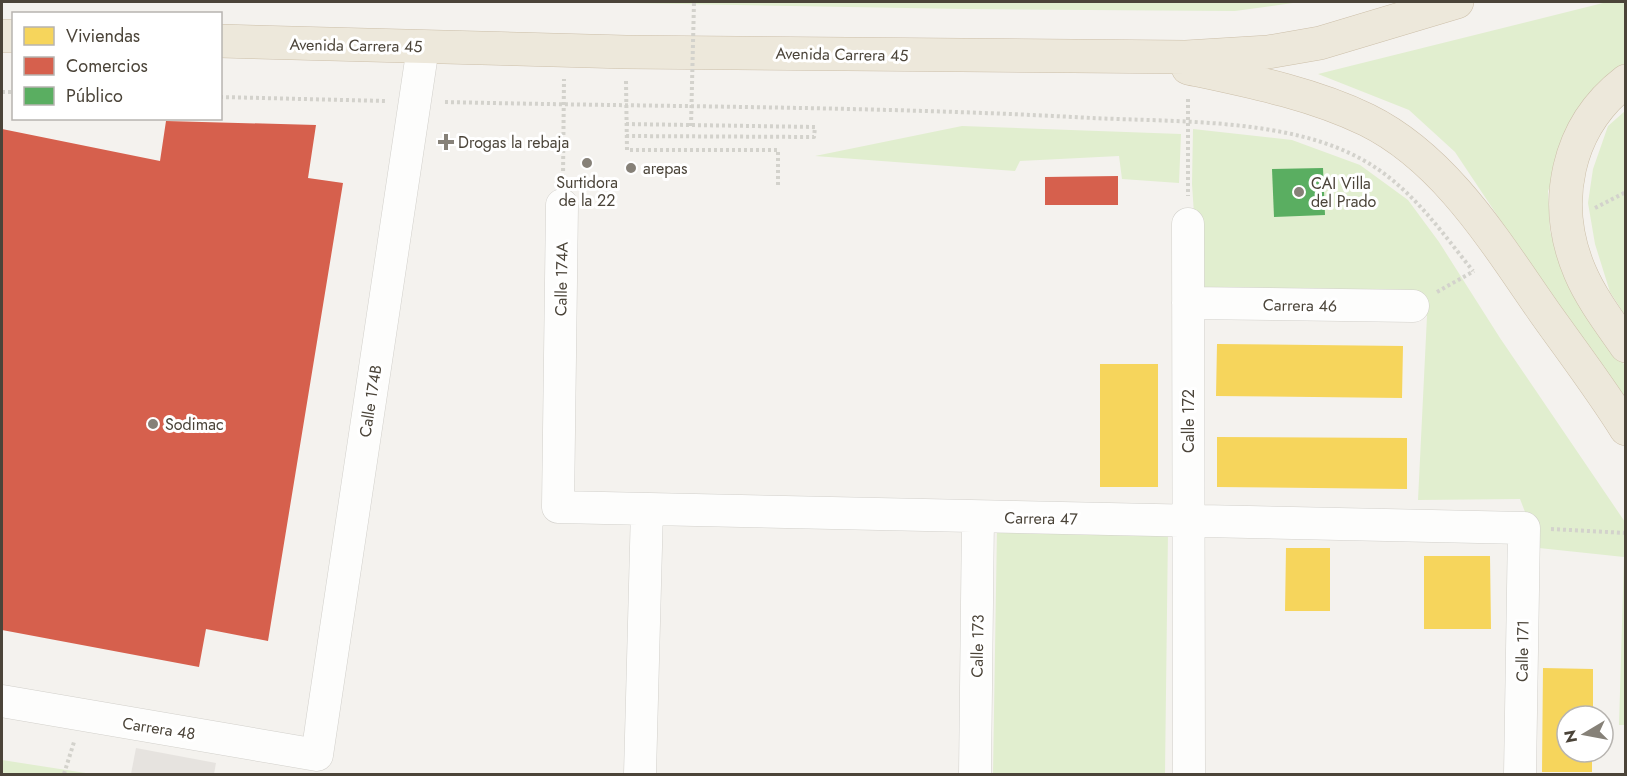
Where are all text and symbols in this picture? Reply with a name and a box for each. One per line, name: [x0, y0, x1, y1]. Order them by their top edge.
legend: [12, 12, 222, 120]
text: Viviendas: [66, 23, 140, 49]
street label: Avenida Carrera 45: [289, 33, 423, 58]
street label: Avenida Carrera 45: [775, 42, 909, 67]
text: Comercios: [66, 53, 148, 79]
text: Público: [66, 83, 123, 109]
place label: Drogas la rebaja: [458, 131, 569, 154]
marker: Drogas la rebaja: [439, 135, 453, 149]
marker: Surtidora de la 22: [580, 156, 594, 170]
place label: arepas: [643, 157, 687, 180]
marker: arepas: [624, 161, 638, 175]
place label: Surtidora de la 22: [556, 171, 618, 212]
place label: CAI Villa del Prado: [1311, 172, 1377, 213]
marker: CAI Villa del Prado: [1292, 185, 1306, 199]
street label: Calle 174A: [549, 241, 574, 316]
street label: Carrera 46: [1263, 293, 1337, 318]
street label: Calle 174B: [353, 363, 388, 439]
street label: Calle 172: [1177, 389, 1200, 453]
place label: Sodimac: [165, 413, 224, 436]
marker: Sodimac: [146, 417, 160, 431]
street label: Carrera 47: [1004, 506, 1078, 531]
street label: Calle 173: [965, 614, 990, 678]
street label: Calle 171: [1510, 620, 1535, 682]
north arrow: [1555, 704, 1615, 764]
street label: Carrera 48: [121, 711, 197, 746]
text: N: [1558, 728, 1583, 745]

